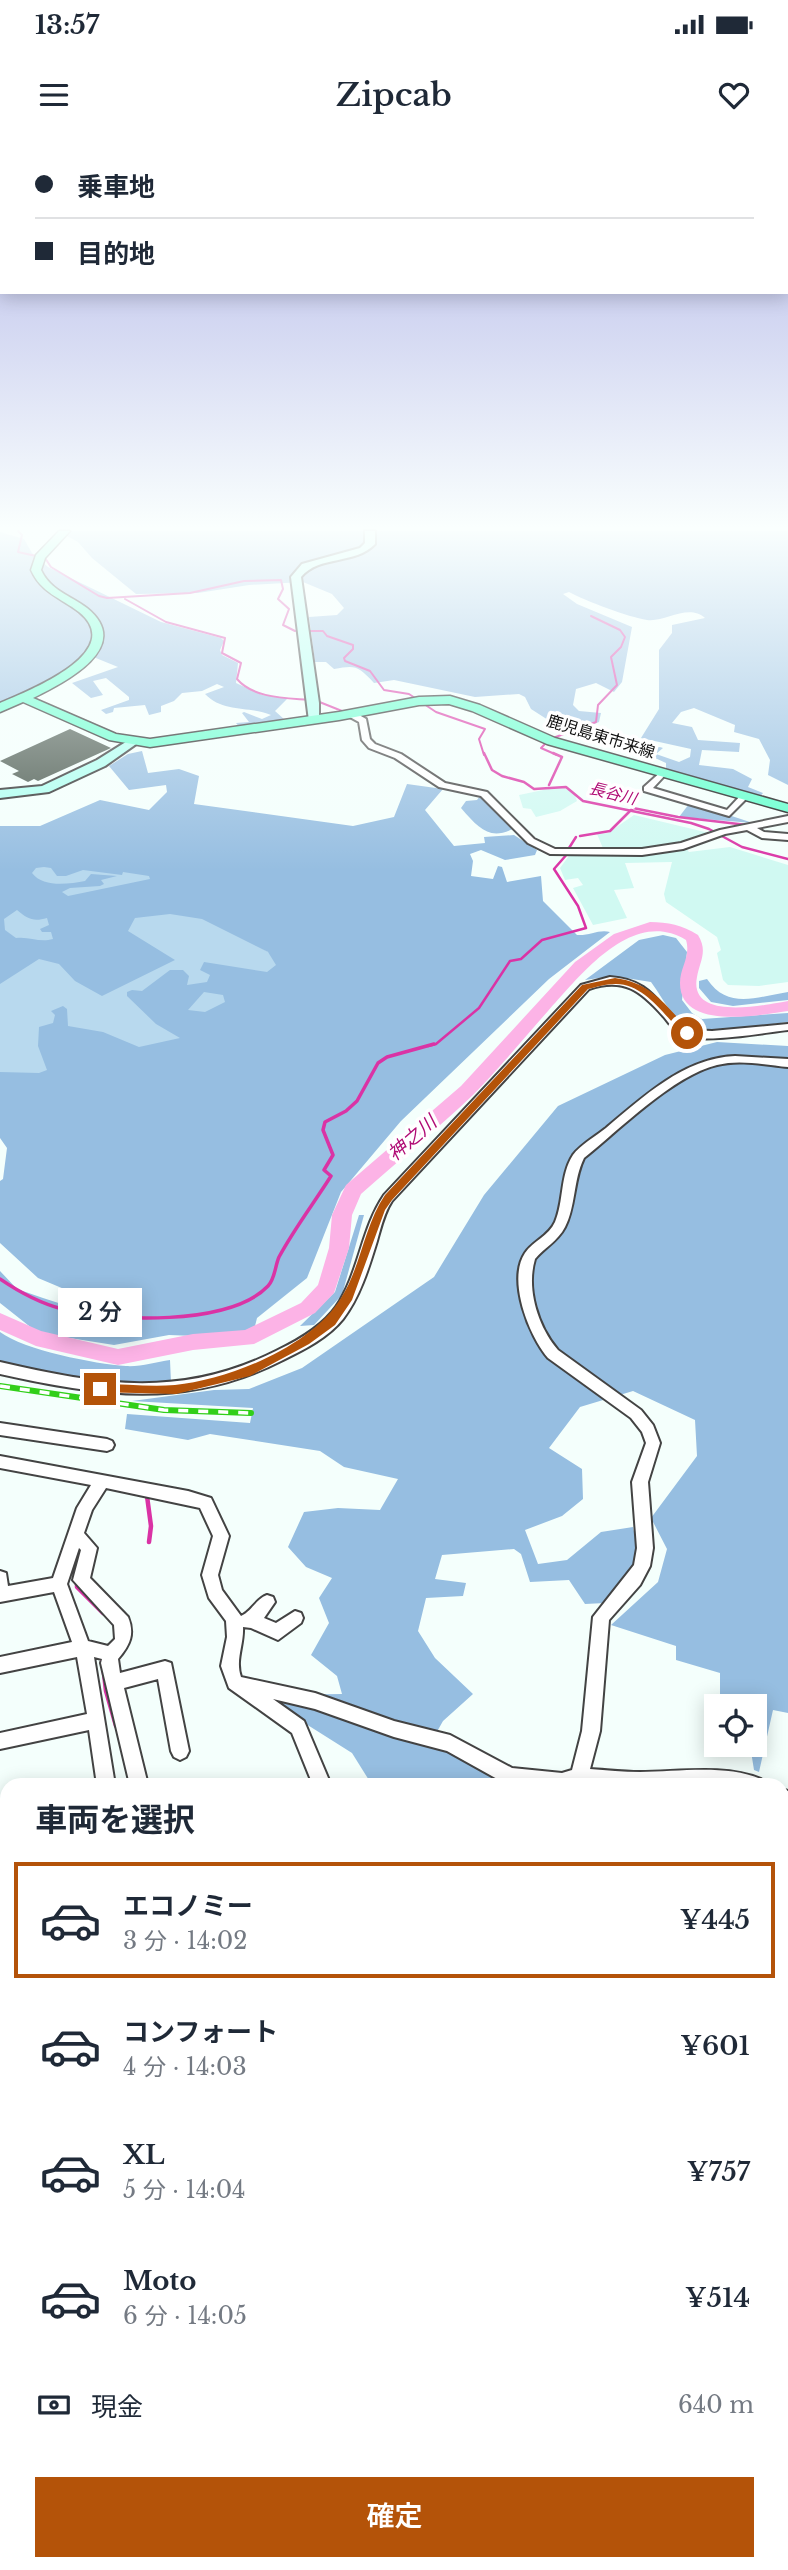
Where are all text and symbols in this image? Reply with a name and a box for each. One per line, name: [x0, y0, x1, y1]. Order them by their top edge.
text: 13:57: [35, 9, 99, 41]
text: Zipcab: [336, 75, 452, 115]
icon: menu: [35, 76, 73, 114]
icon: heart: [715, 76, 753, 114]
text: 乗車地: [77, 171, 155, 203]
text: 目的地: [77, 238, 155, 270]
street label: 鹿児島東市来線: [545, 710, 657, 762]
water label: 長谷川: [587, 777, 641, 809]
route start: [671, 1017, 703, 1049]
water label: 神之川: [383, 1109, 443, 1165]
callout: 2 分: [58, 1288, 142, 1336]
text: 2 分: [78, 1298, 122, 1326]
route end: [84, 1373, 116, 1405]
map controls: [704, 1694, 767, 1757]
button: locate: [704, 1694, 767, 1757]
text: 車両を選択: [35, 1800, 195, 1840]
icon: car: [39, 1889, 102, 1952]
text: エコノミー: [123, 1890, 253, 1922]
text: ¥445: [680, 1904, 750, 1936]
text: 3 分 · 14:02: [123, 1927, 247, 1955]
icon: car: [39, 2015, 102, 2078]
text: コンフォート: [123, 2016, 278, 2048]
text: ¥601: [680, 2030, 750, 2062]
text: 4 分 · 14:03: [123, 2053, 247, 2081]
text: XL: [123, 2139, 165, 2171]
icon: car: [39, 2141, 102, 2204]
text: ¥757: [687, 2156, 750, 2188]
text: 5 分 · 14:04: [123, 2176, 246, 2204]
text: Moto: [123, 2265, 196, 2297]
icon: car: [39, 2267, 102, 2330]
text: ¥514: [685, 2282, 750, 2314]
text: 6 分 · 14:05: [123, 2302, 247, 2330]
icon: cash: [35, 2386, 73, 2424]
text: 現金: [91, 2391, 143, 2423]
text: 640 m: [678, 2391, 754, 2419]
button: 確定: [35, 2477, 754, 2557]

